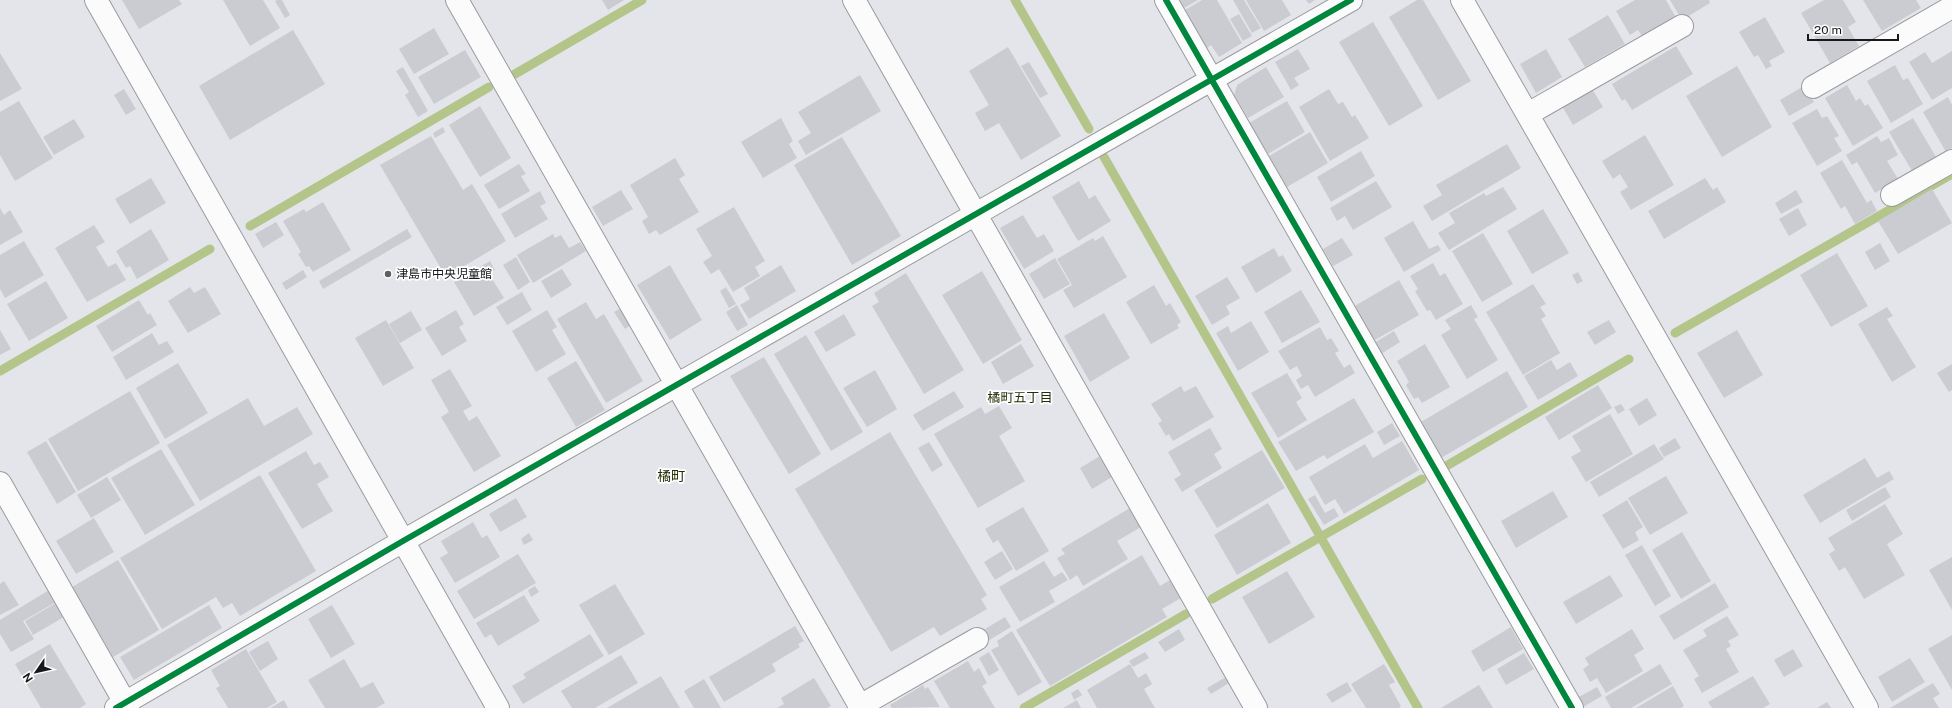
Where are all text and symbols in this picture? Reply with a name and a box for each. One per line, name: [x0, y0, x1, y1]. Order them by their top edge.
scale bar: [1808, 16, 1898, 42]
text: 20 m: [1814, 23, 1842, 37]
place label: 津島市中央児童館: [396, 267, 492, 281]
marker: 津島市中央児童館: [383, 269, 393, 279]
district label: 橘町五丁目: [987, 390, 1053, 405]
district label: 橘町: [657, 468, 685, 484]
north arrow: [16, 652, 56, 692]
text: N: [20, 671, 35, 685]

